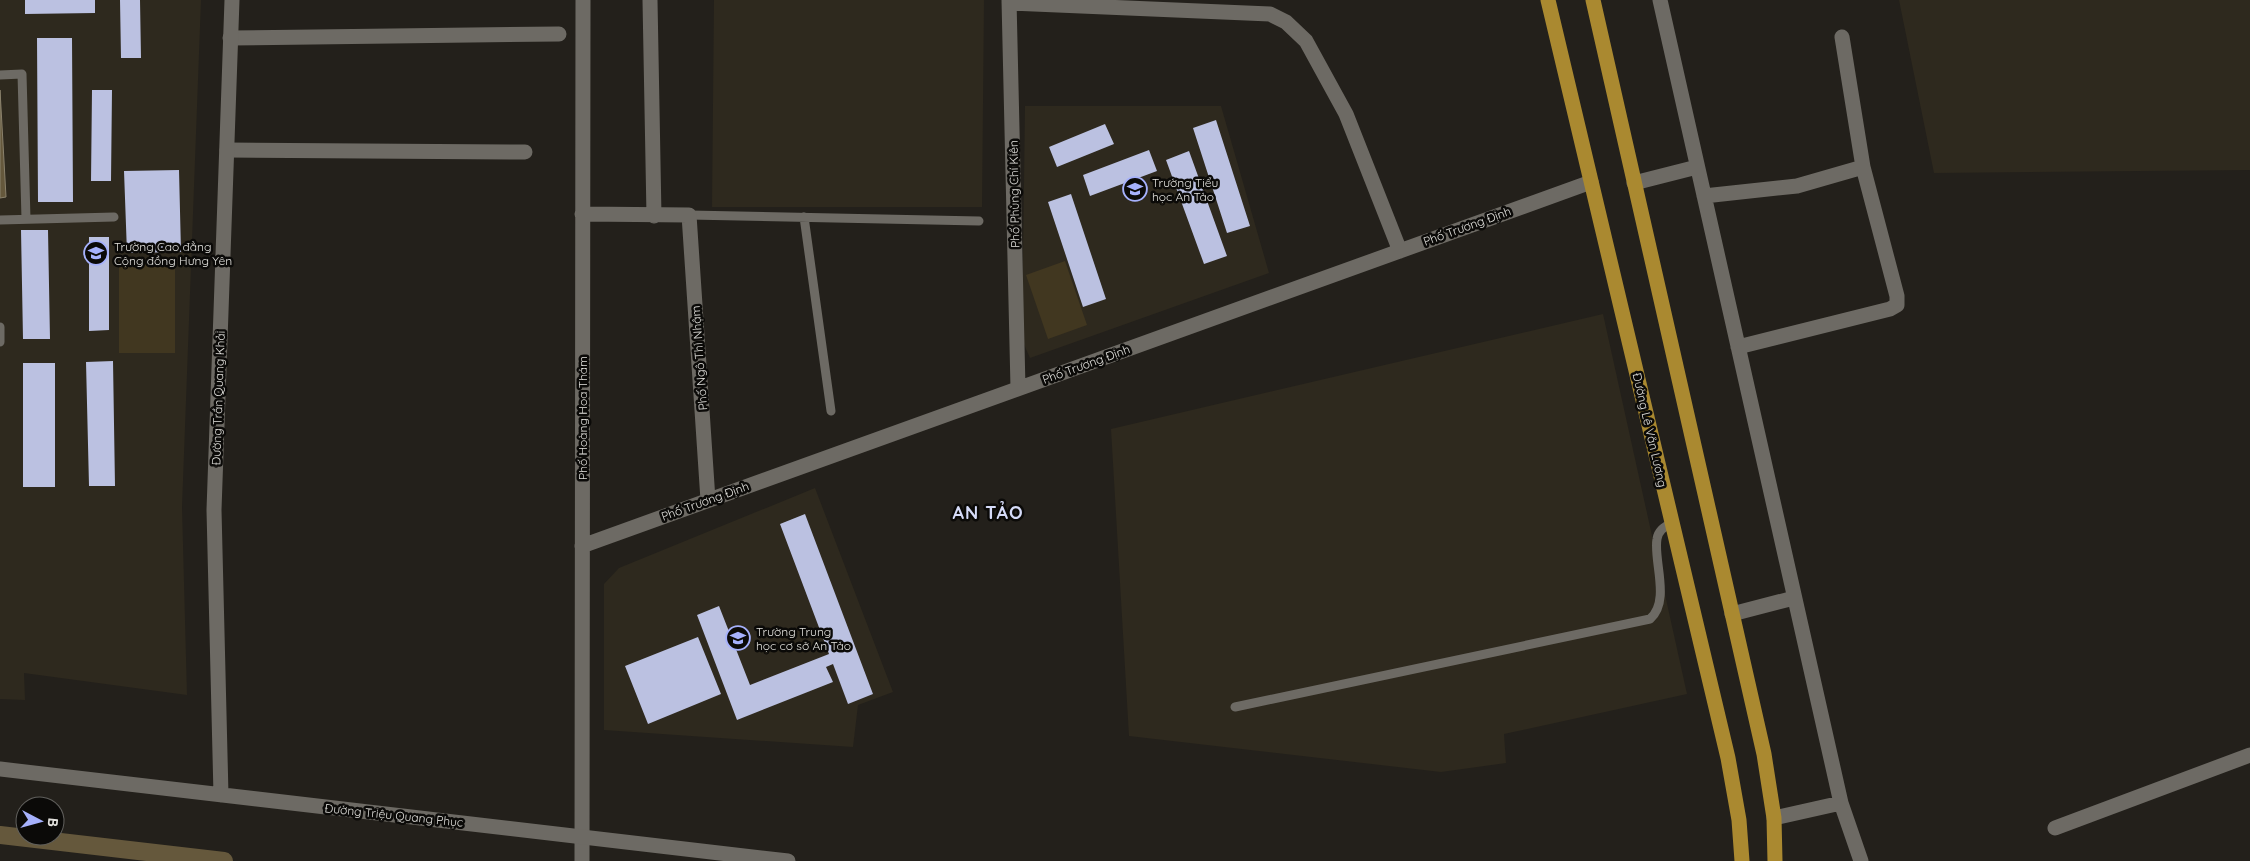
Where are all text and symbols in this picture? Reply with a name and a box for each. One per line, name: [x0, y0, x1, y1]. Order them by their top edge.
street label: Phố Phùng Chí Kiên: [1006, 140, 1022, 248]
place label: Trường Tiểu học An Tảo: [1152, 175, 1218, 204]
school or university icon: Trường Tiểu học An Tảo: [1122, 176, 1148, 202]
street label: Phố Trương Định: [1421, 203, 1513, 249]
place label: Trường Cao đẳng Cộng đồng Hưng Yên: [114, 239, 232, 268]
school or university icon: Trường Cao đẳng Cộng đồng Hưng Yên: [83, 240, 109, 266]
street label: Phố Ngô Thì Nhậm: [688, 305, 710, 411]
street label: Đường Trần Quang Khải: [208, 330, 228, 466]
street label: Phố Trương Định: [1040, 341, 1132, 387]
street label: Phố Hoàng Hoa Thám: [575, 356, 590, 480]
street label: Đường Lê Văn Lương: [1630, 371, 1670, 489]
street label: Phố Trương Định: [659, 478, 751, 524]
district label: AN TẢO: [952, 500, 1024, 524]
place label: Trường Trung học cơ sở An Tảo: [756, 624, 851, 653]
school or university icon: Trường Trung học cơ sở An Tảo: [725, 625, 751, 651]
north arrow: [15, 796, 65, 846]
street label: Đường Triệu Quang Phục: [324, 800, 464, 830]
text: B: [43, 817, 62, 828]

